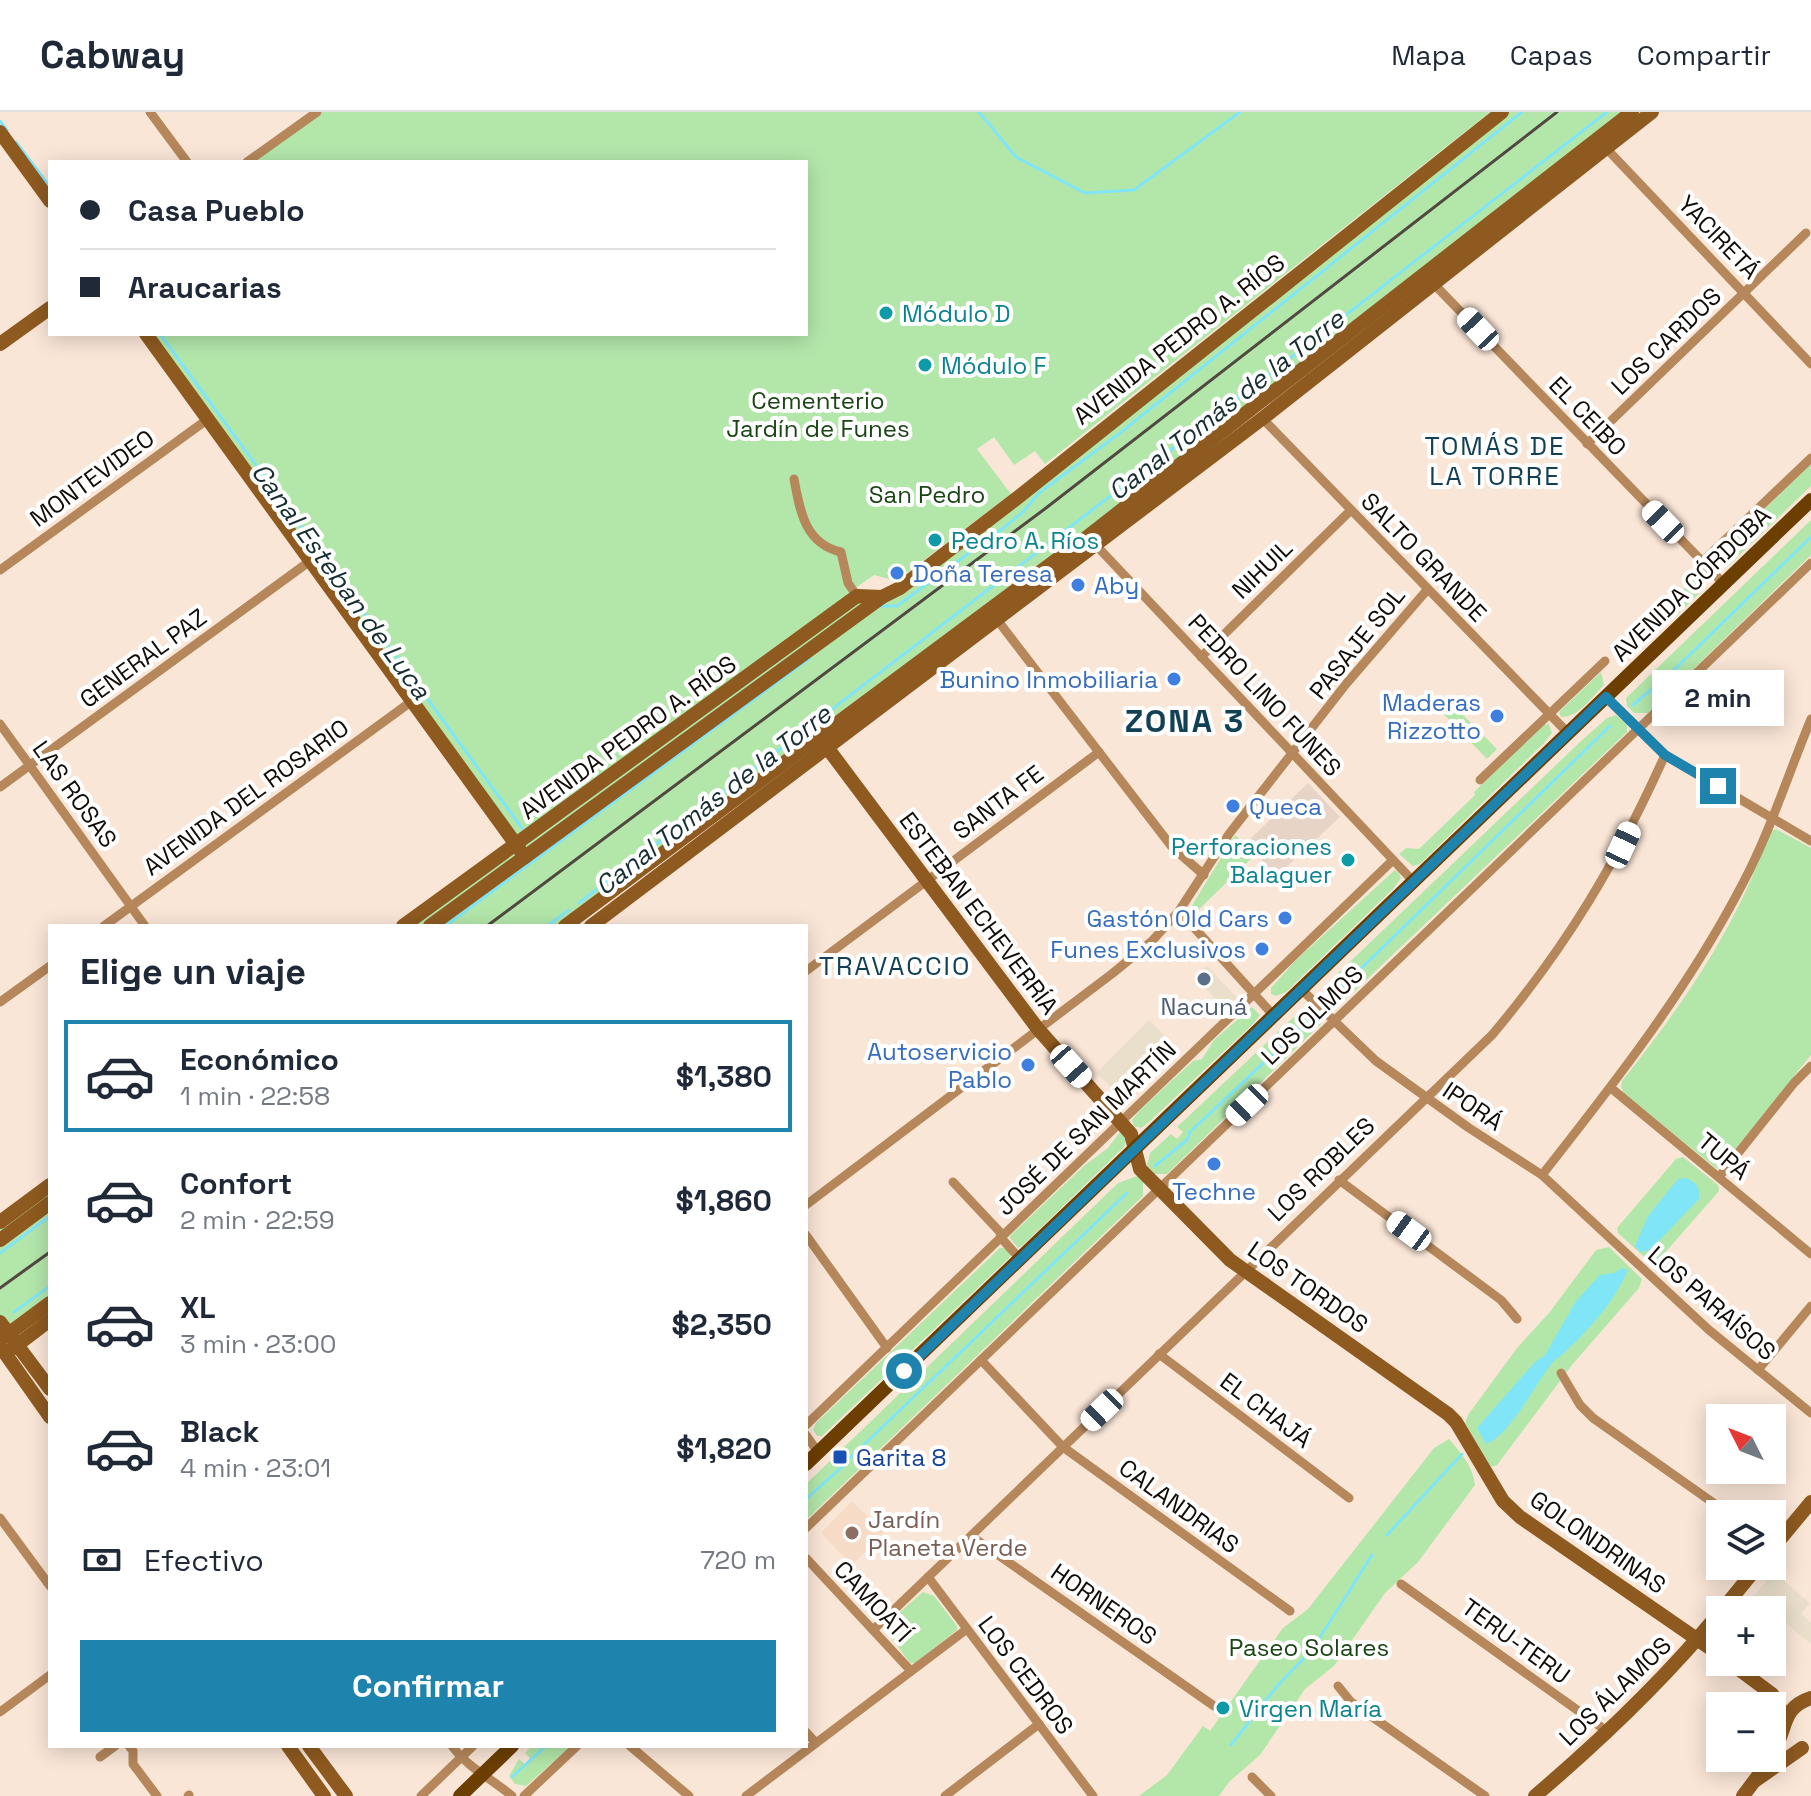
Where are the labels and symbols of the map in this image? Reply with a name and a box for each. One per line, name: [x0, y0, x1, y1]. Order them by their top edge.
street label: YACIRETÁ: [1671, 188, 1767, 286]
street label: AVENIDA PEDRO A. RÍOS: [1067, 247, 1291, 431]
street label: LOS CARDOS: [1604, 281, 1728, 401]
place label: Módulo D: [902, 298, 1011, 329]
water label: Canal Tomás de la Torre: [1101, 301, 1352, 508]
car: [1453, 303, 1503, 355]
marker: Módulo D: [877, 304, 895, 322]
place label: Módulo F: [941, 350, 1047, 381]
marker: Módulo F: [916, 356, 934, 374]
street label: EL CEIBO: [1543, 370, 1633, 462]
park label: Cementerio Jardín de Funes: [726, 385, 910, 444]
street label: MONTEVIDEO: [24, 422, 160, 534]
district label: TOMÁS DE LA TORRE: [1424, 429, 1566, 493]
water label: Canal Esteban de Luca: [244, 456, 439, 707]
park label: San Pedro: [869, 479, 985, 510]
street label: SALTO GRANDE: [1355, 486, 1493, 628]
car: [1638, 496, 1688, 548]
street label: AVENIDA CÓRDOBA: [1605, 500, 1777, 668]
place label: Pedro A. Ríos: [951, 525, 1099, 556]
marker: Pedro A. Ríos: [926, 531, 944, 549]
street label: NIHUIL: [1225, 533, 1299, 605]
place label: Doña Teresa: [913, 558, 1053, 589]
marker: Doña Teresa: [888, 564, 906, 582]
place label: Aby: [1094, 570, 1139, 601]
marker: Aby: [1069, 576, 1087, 594]
street label: PASAJE SOL: [1302, 581, 1412, 705]
street label: GENERAL PAZ: [73, 601, 213, 715]
street label: PEDRO LINO FUNES: [1182, 607, 1348, 783]
street label: AVENIDA PEDRO A. RÍOS: [514, 648, 742, 826]
place label: Bunino Inmobiliaria: [939, 664, 1158, 695]
marker: Bunino Inmobiliaria: [1165, 670, 1183, 688]
callout: 2 min: [1652, 670, 1784, 726]
place label: Maderas Rizzotto: [1382, 687, 1481, 746]
water label: Canal Tomás de la Torre: [588, 696, 839, 903]
district label: ZONA 3: [1125, 701, 1245, 741]
marker: Maderas Rizzotto: [1488, 707, 1506, 725]
street label: AVENIDA DEL ROSARIO: [137, 712, 355, 882]
street label: LAS ROSAS: [26, 734, 124, 854]
street label: SANTA FE: [947, 758, 1049, 846]
route end: [1700, 768, 1736, 804]
place label: Queca: [1249, 791, 1322, 822]
marker: Queca: [1224, 797, 1242, 815]
street label: ESTEBAN ECHEVERRÍA: [893, 805, 1065, 1021]
car: [1602, 818, 1644, 872]
place label: Perforaciones Balaguer: [1171, 831, 1332, 890]
marker: Perforaciones Balaguer: [1339, 851, 1357, 869]
place label: Gastón Old Cars: [1087, 903, 1269, 934]
marker: Gastón Old Cars: [1276, 909, 1294, 927]
place label: Funes Exclusivos: [1050, 934, 1246, 965]
marker: Funes Exclusivos: [1253, 940, 1271, 958]
district label: TRAVACCIO: [819, 949, 971, 983]
street label: LOS OLMOS: [1254, 959, 1370, 1071]
marker: Nacuná: [1195, 970, 1213, 988]
place label: Nacuná: [1161, 991, 1248, 1022]
street label: JOSÉ DE SAN MARTÍN: [989, 1034, 1183, 1222]
place label: Autoservicio Pablo: [867, 1036, 1012, 1095]
car: [1046, 1040, 1096, 1092]
marker: Autoservicio Pablo: [1019, 1056, 1037, 1074]
street label: IPORÁ: [1437, 1075, 1509, 1137]
car: [1221, 1080, 1273, 1130]
street label: LOS ROBLES: [1261, 1110, 1381, 1228]
street label: TUPÁ: [1692, 1125, 1756, 1187]
marker: Techne: [1205, 1155, 1223, 1173]
place label: Techne: [1172, 1176, 1256, 1207]
car: [1383, 1207, 1435, 1255]
street label: LOS TORDOS: [1242, 1234, 1374, 1340]
street label: LOS PARAÍSOS: [1642, 1239, 1782, 1367]
route start: [886, 1353, 922, 1389]
street label: EL CHAJÁ: [1214, 1365, 1318, 1455]
car: [1076, 1385, 1128, 1435]
north arrow: [1706, 1404, 1786, 1484]
place label: Garita 8: [856, 1442, 946, 1473]
marker: Garita 8: [831, 1448, 849, 1466]
street label: CALANDRIAS: [1113, 1452, 1245, 1560]
street label: GOLONDRINAS: [1524, 1484, 1672, 1600]
place label: Jardín Planeta Verde: [868, 1504, 1028, 1563]
marker: Jardín Planeta Verde: [843, 1524, 861, 1542]
street label: CAMOATÍ: [827, 1554, 919, 1648]
street label: HORNEROS: [1045, 1556, 1163, 1652]
street label: TERU-TERU: [1456, 1591, 1576, 1691]
street label: LOS CEDROS: [971, 1610, 1081, 1740]
street label: LOS ÁLAMOS: [1552, 1630, 1678, 1752]
park label: Paseo Solares: [1229, 1632, 1389, 1663]
place label: Virgen María: [1239, 1693, 1382, 1724]
marker: Virgen María: [1214, 1699, 1232, 1717]

